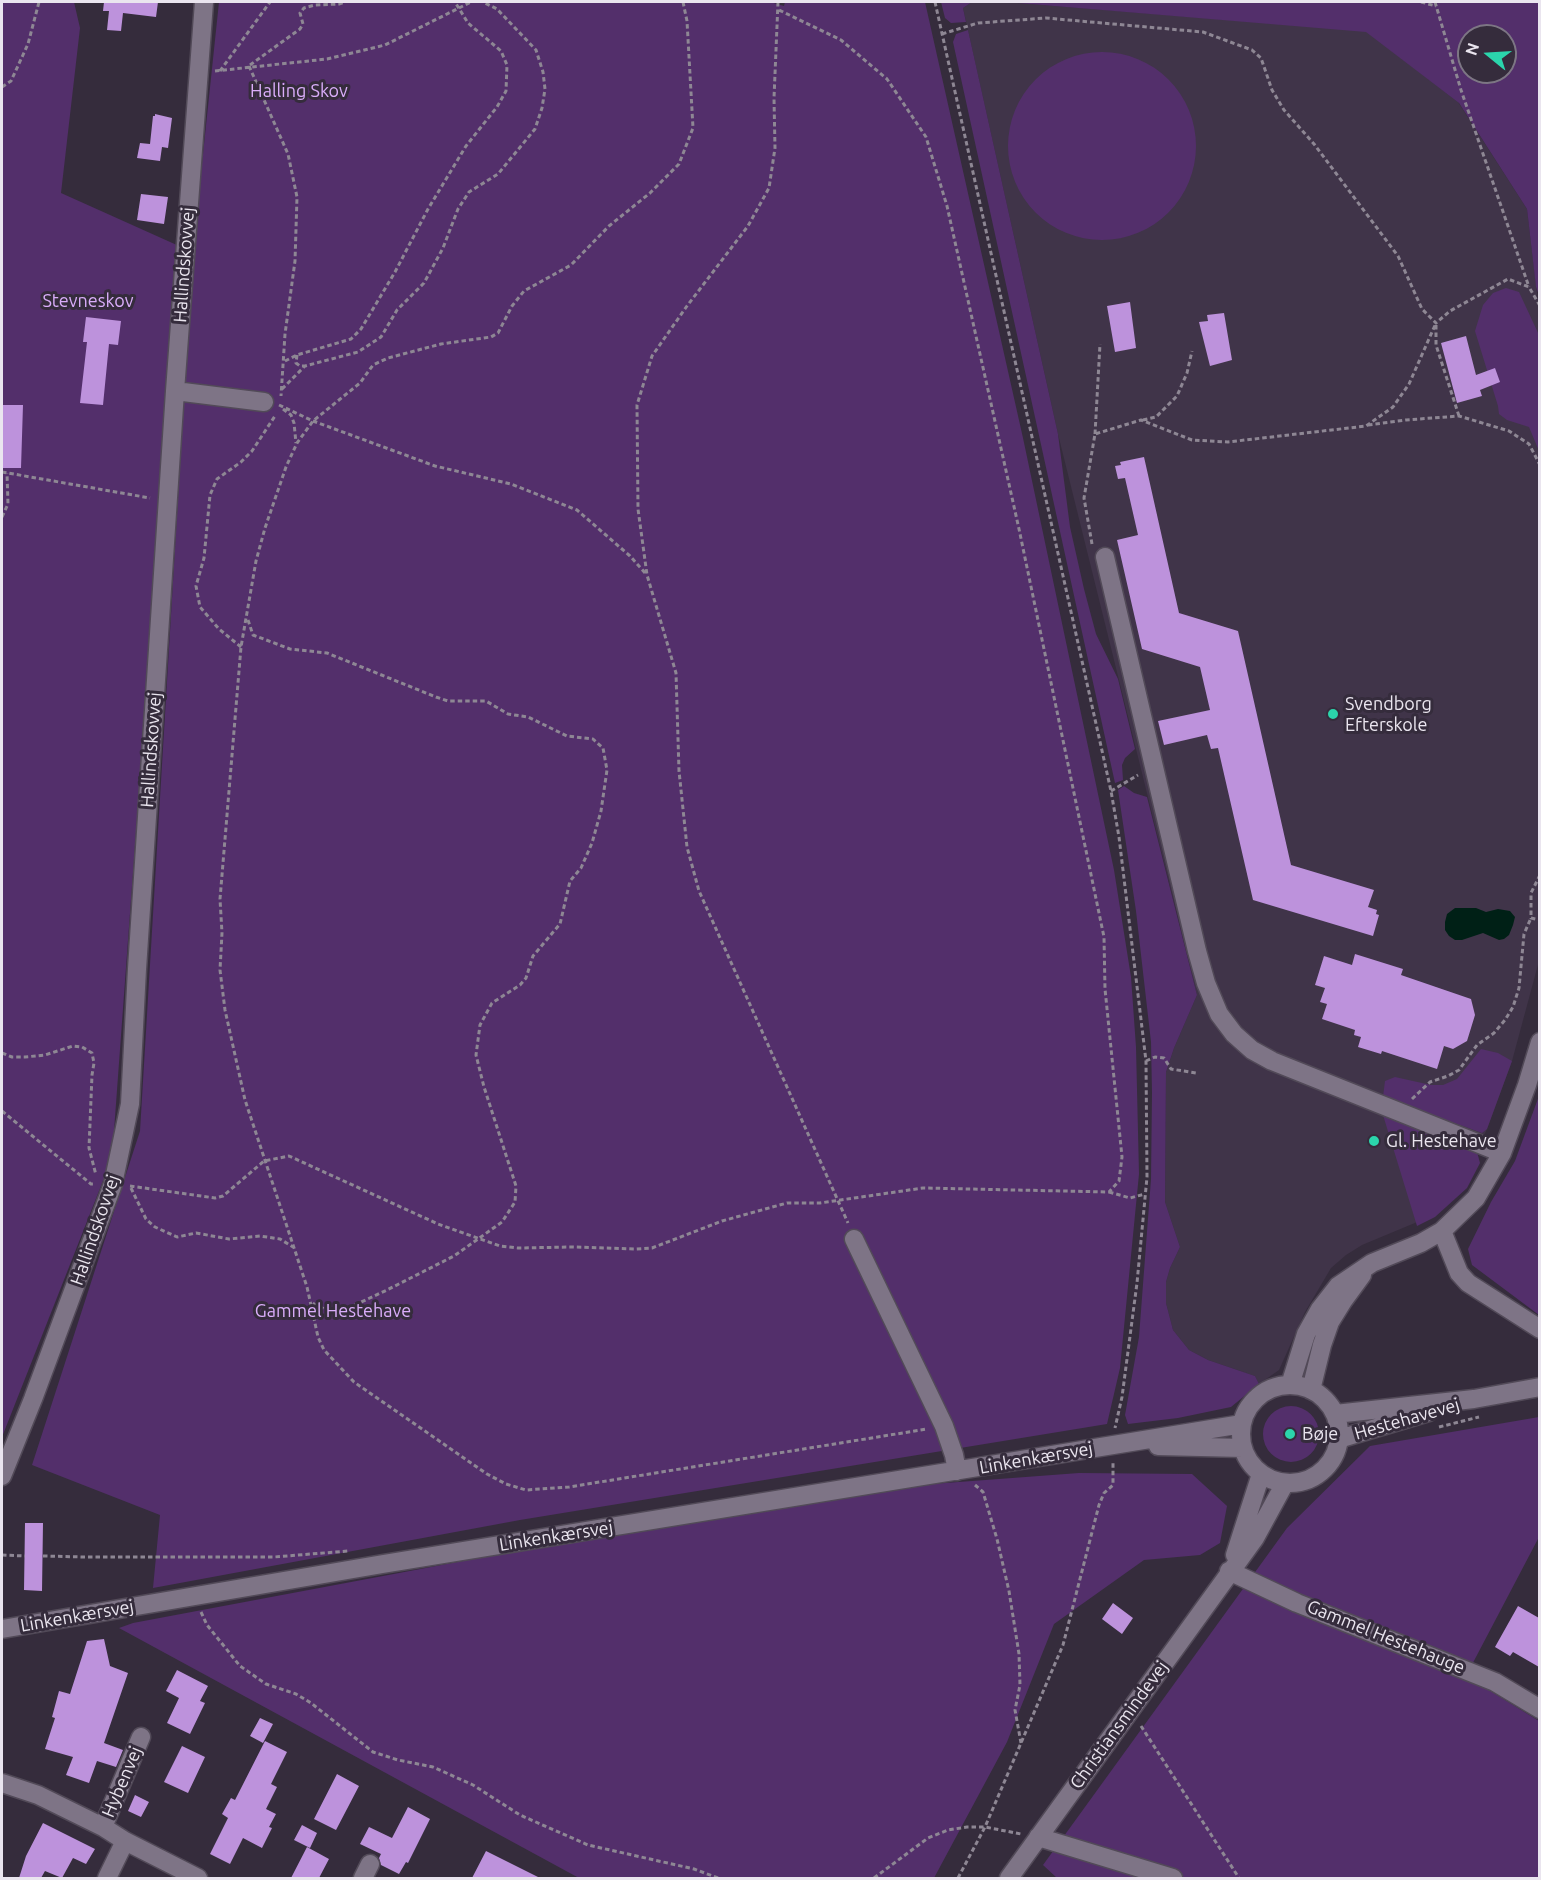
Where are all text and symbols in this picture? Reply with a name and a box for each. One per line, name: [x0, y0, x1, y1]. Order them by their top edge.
north arrow: [1457, 24, 1517, 84]
text: N: [1461, 41, 1482, 58]
park label: Halling Skov: [250, 80, 348, 102]
street label: Hallindskovvej: [169, 207, 199, 323]
park label: Stevneskov: [42, 290, 134, 312]
street label: Hallindskovvej: [136, 692, 166, 808]
place label: Svendborg Efterskole: [1345, 693, 1432, 736]
marker: Svendborg Efterskole: [1326, 707, 1340, 721]
place label: Gl. Hestehave: [1386, 1130, 1497, 1152]
marker: Gl. Hestehave: [1367, 1134, 1381, 1148]
street label: Hallindskovvej: [66, 1172, 124, 1288]
park label: Gammel Hestehave: [255, 1300, 411, 1322]
street label: Hestehavevej: [1352, 1394, 1462, 1444]
place label: Bøje: [1302, 1423, 1338, 1445]
marker: Bøje: [1283, 1427, 1297, 1441]
street label: Linkenkærsvej: [978, 1437, 1094, 1479]
street label: Linkenkærsvej: [498, 1516, 614, 1556]
street label: Linkenkærsvej: [19, 1595, 135, 1637]
street label: Gammel Hestehauge: [1304, 1595, 1468, 1679]
street label: Christiansmindevej: [1065, 1657, 1173, 1793]
street label: Hybenvej: [97, 1743, 147, 1821]

